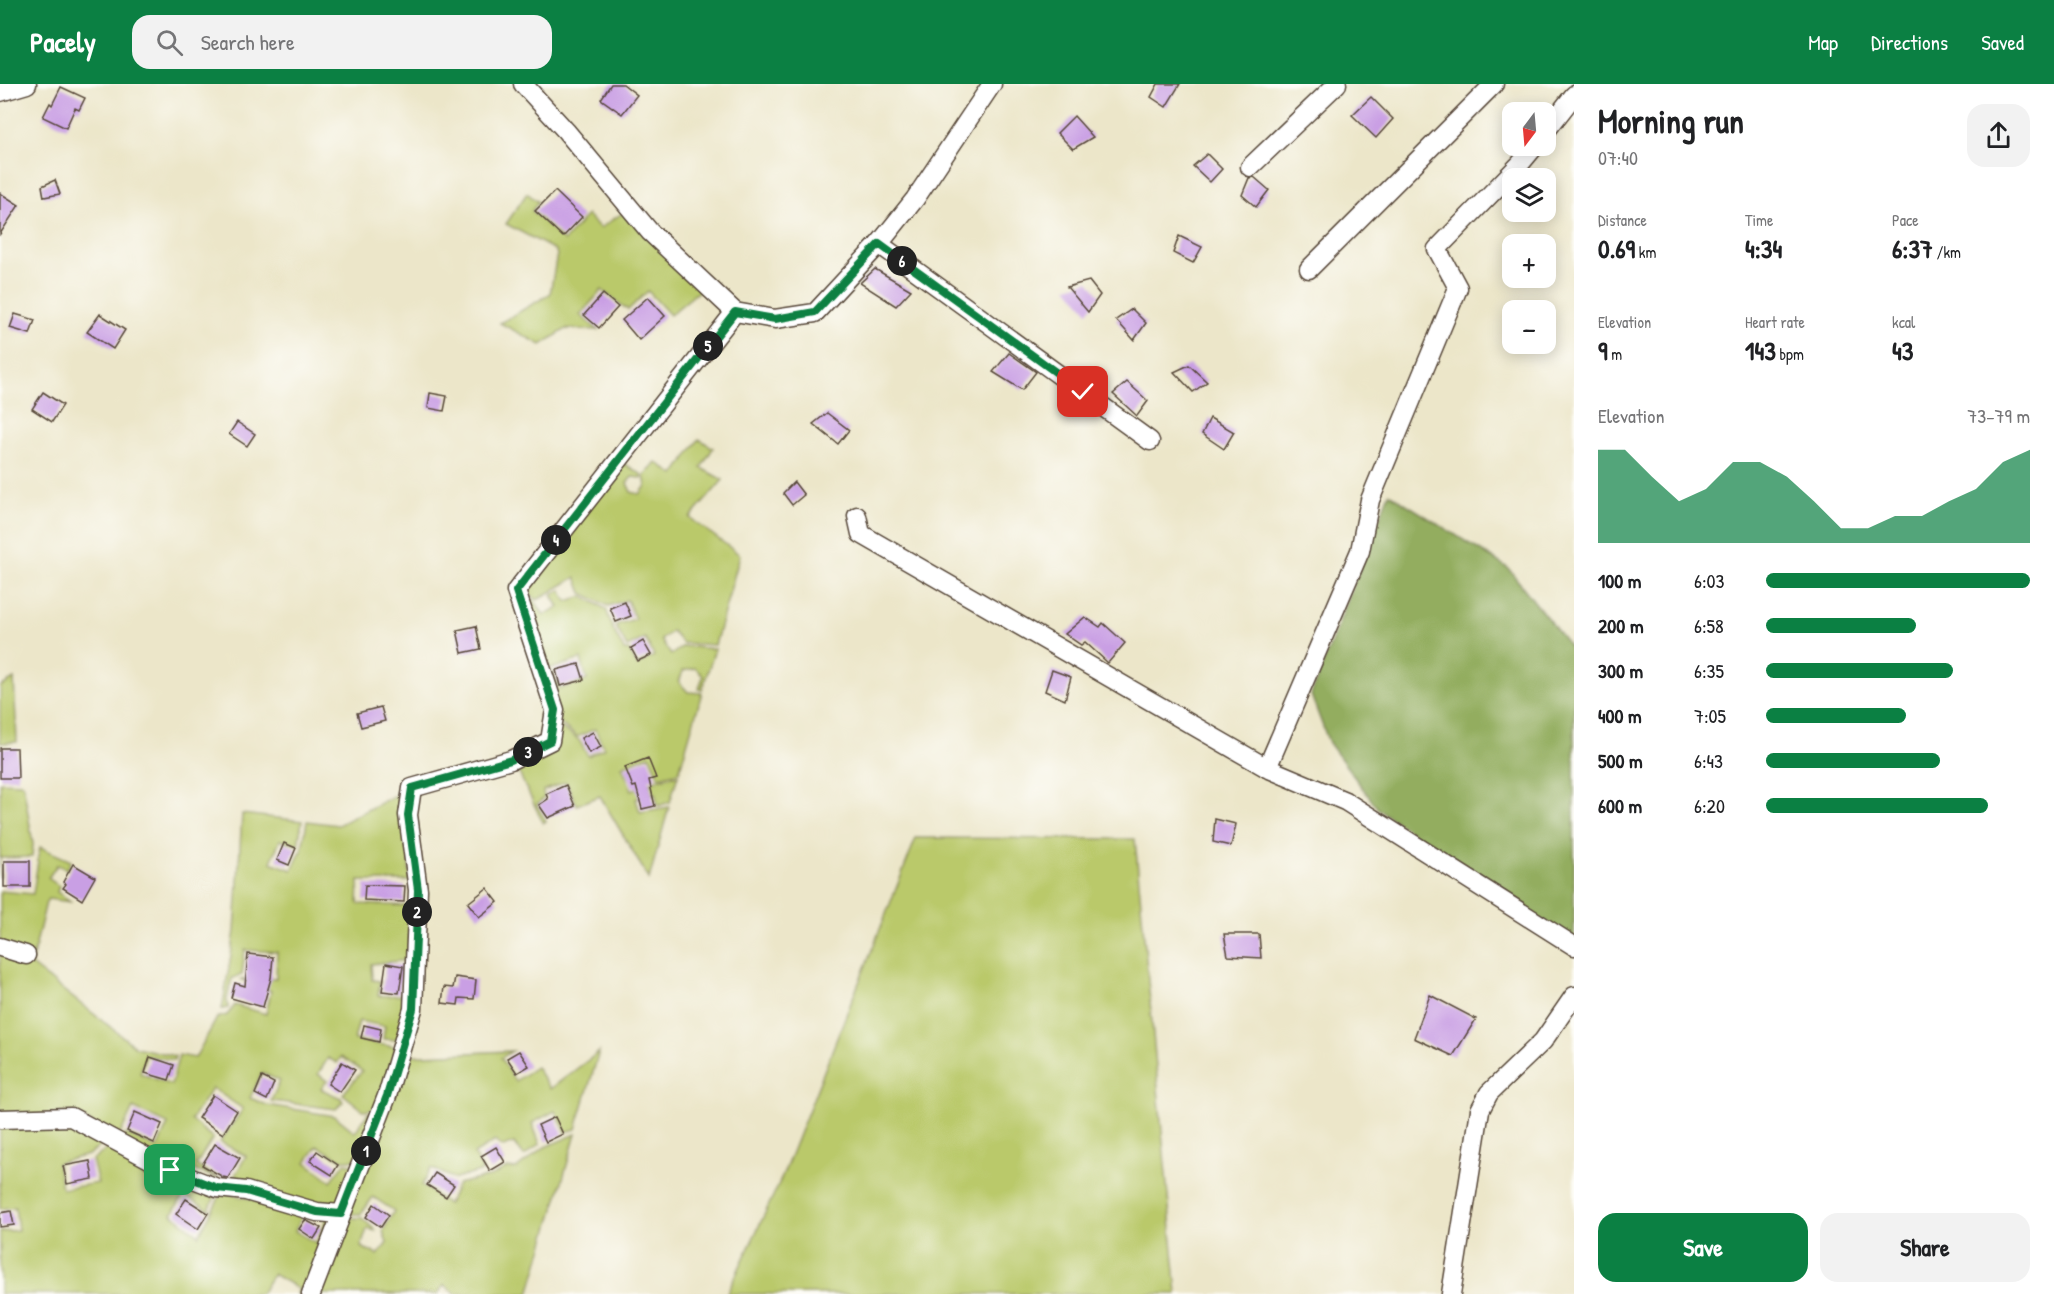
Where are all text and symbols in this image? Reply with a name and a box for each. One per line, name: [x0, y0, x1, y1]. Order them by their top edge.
search box: [132, 15, 552, 69]
text: Pacely: [30, 23, 96, 61]
icon: search: [153, 26, 186, 59]
text: Search here: [201, 27, 295, 57]
text: Map: [1808, 28, 1838, 57]
text: Directions: [1871, 28, 1948, 57]
text: Saved: [1981, 28, 2024, 57]
text: Morning run: [1598, 99, 1744, 143]
north arrow: [1502, 102, 1556, 156]
map controls: [1502, 102, 1556, 354]
button: share: [1967, 104, 2030, 167]
text: 07:40: [1598, 144, 1638, 171]
button: layers: [1502, 168, 1556, 222]
text: Distance: [1598, 209, 1647, 231]
text: Time: [1745, 209, 1773, 231]
text: Pace: [1892, 209, 1919, 231]
text: 0.69: [1598, 231, 1635, 266]
text: 4:34: [1745, 231, 1782, 266]
text: 6:37: [1892, 231, 1933, 266]
button: +: [1502, 234, 1556, 288]
text: km: [1635, 241, 1656, 263]
text: /km: [1933, 241, 1961, 263]
pin: 6: [887, 246, 917, 276]
text: 6: [899, 250, 905, 272]
button: −: [1502, 300, 1556, 354]
text: Elevation: [1598, 311, 1651, 333]
text: Heart rate: [1745, 311, 1805, 333]
text: kcal: [1892, 311, 1915, 333]
pin: 5: [693, 331, 723, 361]
text: 9: [1598, 333, 1608, 368]
text: 143: [1745, 333, 1776, 368]
text: 43: [1892, 333, 1913, 368]
text: 5: [705, 335, 711, 357]
text: m: [1608, 343, 1622, 365]
text: bpm: [1776, 343, 1804, 365]
pin: [1057, 366, 1108, 417]
icon: check: [1066, 375, 1099, 408]
text: Elevation: [1598, 402, 1664, 429]
text: 73–79 m: [1967, 402, 2030, 429]
pin: 4: [541, 525, 571, 555]
text: 4: [553, 529, 559, 551]
text: 100 m: [1598, 567, 1641, 594]
text: 6:03: [1694, 567, 1725, 594]
text: 200 m: [1598, 612, 1643, 639]
text: 6:58: [1694, 612, 1724, 639]
text: 300 m: [1598, 657, 1643, 684]
text: 6:35: [1694, 657, 1724, 684]
text: 400 m: [1598, 702, 1642, 729]
text: 7:05: [1694, 702, 1726, 729]
pin: 3: [513, 737, 543, 767]
text: 3: [524, 741, 532, 763]
text: 500 m: [1598, 747, 1643, 774]
text: 6:43: [1694, 747, 1723, 774]
text: 600 m: [1598, 792, 1642, 819]
text: 6:20: [1694, 792, 1725, 819]
pin: 2: [402, 897, 432, 927]
text: 2: [413, 901, 421, 923]
pin: 1: [351, 1136, 381, 1166]
text: 1: [363, 1140, 369, 1162]
pin: [144, 1144, 195, 1195]
icon: arrive: [153, 1153, 186, 1186]
button: Save: [1598, 1213, 1808, 1282]
button: Share: [1820, 1213, 2030, 1282]

